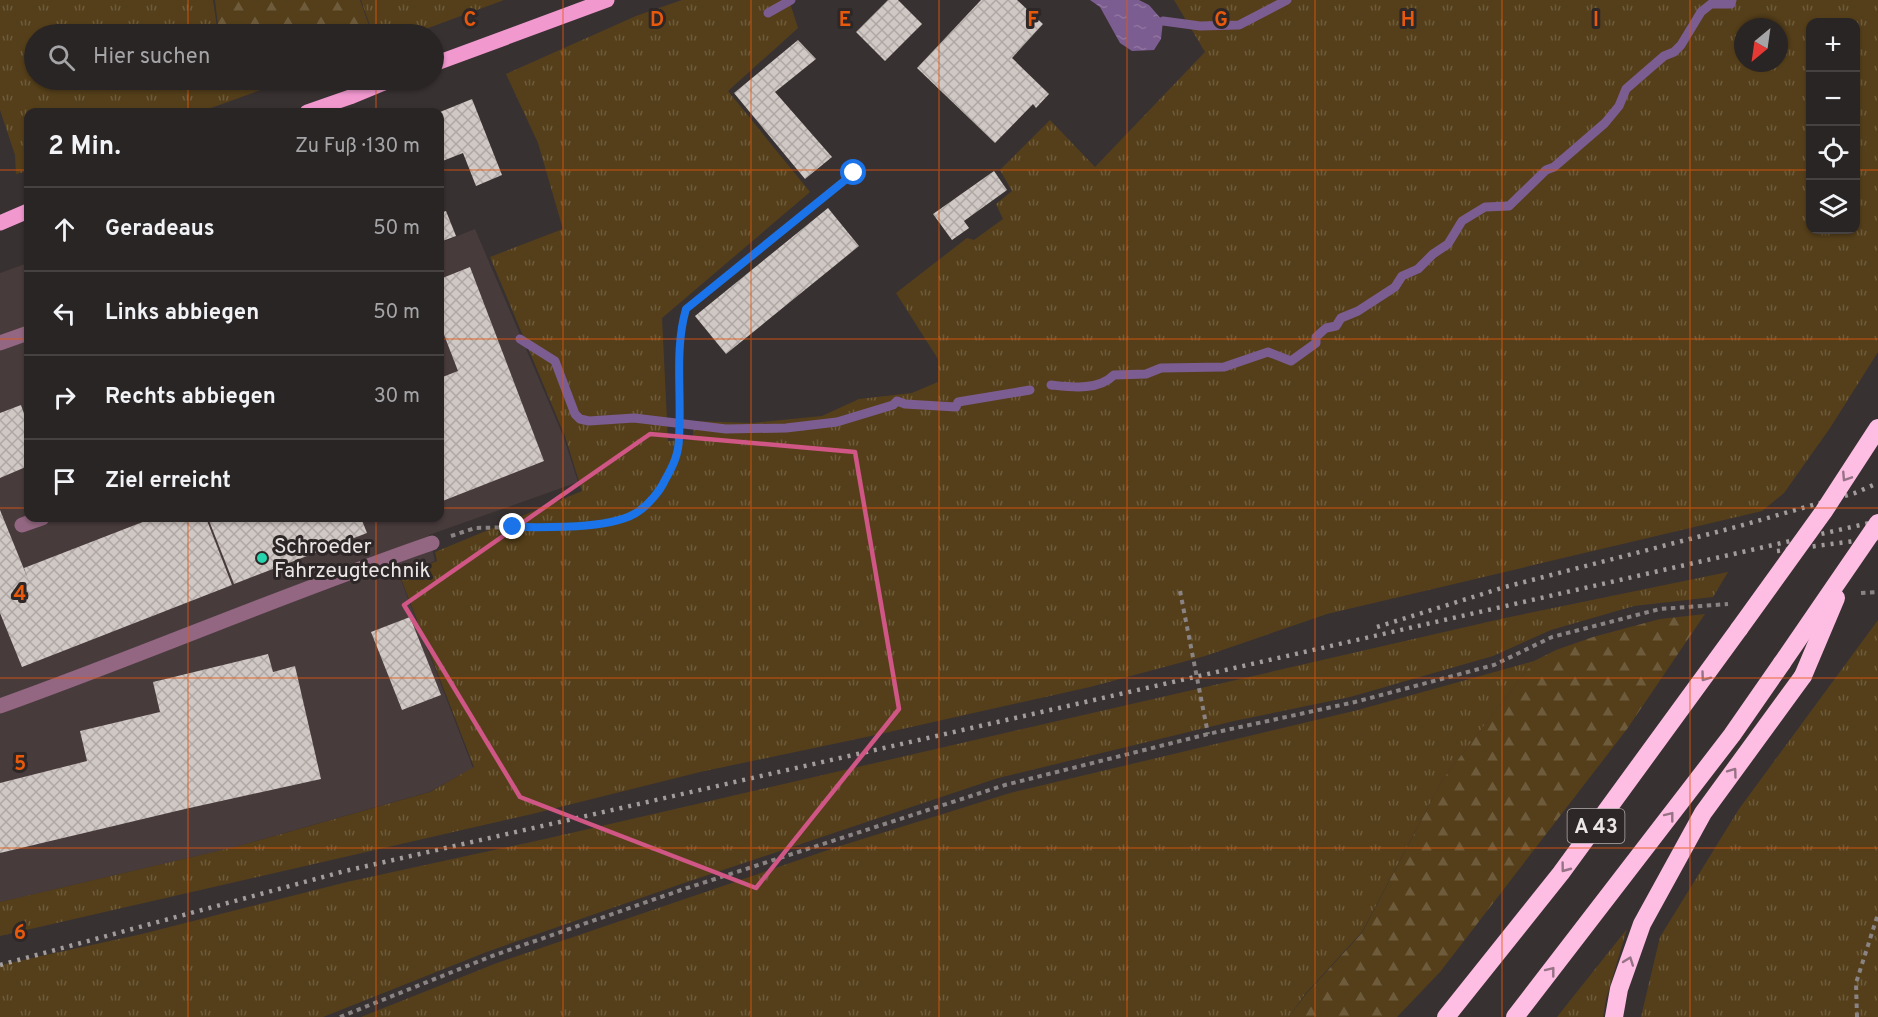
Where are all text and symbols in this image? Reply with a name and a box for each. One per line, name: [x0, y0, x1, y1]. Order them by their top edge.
text: C: [464, 8, 476, 34]
text: D: [650, 8, 664, 34]
text: E: [839, 8, 851, 34]
text: F: [1027, 8, 1039, 34]
text: G: [1214, 8, 1228, 34]
text: H: [1401, 8, 1415, 34]
text: I: [1593, 8, 1599, 34]
north arrow: [1734, 18, 1788, 72]
map controls: [1806, 18, 1860, 234]
button: +: [1806, 18, 1860, 72]
search box: [24, 24, 444, 90]
icon: search: [45, 41, 78, 74]
text: Hier suchen: [93, 44, 210, 71]
button: −: [1806, 72, 1860, 126]
button: locate: [1806, 126, 1860, 180]
text: 2 Min.: [48, 131, 121, 164]
text: Zu Fuß · 130 m: [295, 134, 420, 160]
route start: [840, 159, 866, 185]
button: layers: [1806, 180, 1860, 234]
icon: ahead: [48, 213, 81, 246]
text: Geradeaus: [105, 216, 215, 243]
text: 50 m: [373, 216, 420, 242]
icon: left: [48, 297, 81, 330]
text: Links abbiegen: [105, 300, 259, 327]
text: 50 m: [373, 300, 420, 326]
icon: right: [48, 381, 81, 414]
text: Rechts abbiegen: [105, 384, 276, 411]
text: 30 m: [374, 384, 420, 410]
icon: arrive: [48, 465, 81, 498]
text: Ziel erreicht: [105, 468, 231, 495]
one-way arrow: [1842, 470, 1853, 481]
route end: [499, 513, 525, 539]
place label: Schroeder Fahrzeugtechnik: [274, 534, 431, 585]
marker: Schroeder Fahrzeugtechnik: [255, 551, 269, 565]
text: 4: [14, 582, 26, 608]
one-way arrow: [1701, 670, 1712, 681]
text: 5: [14, 752, 26, 778]
one-way arrow: [1726, 768, 1737, 779]
road number: A 43: [1568, 809, 1624, 843]
one-way arrow: [1662, 812, 1673, 823]
one-way arrow: [1561, 862, 1572, 873]
text: 6: [14, 921, 26, 947]
one-way arrow: [1621, 956, 1634, 967]
one-way arrow: [1543, 966, 1554, 977]

